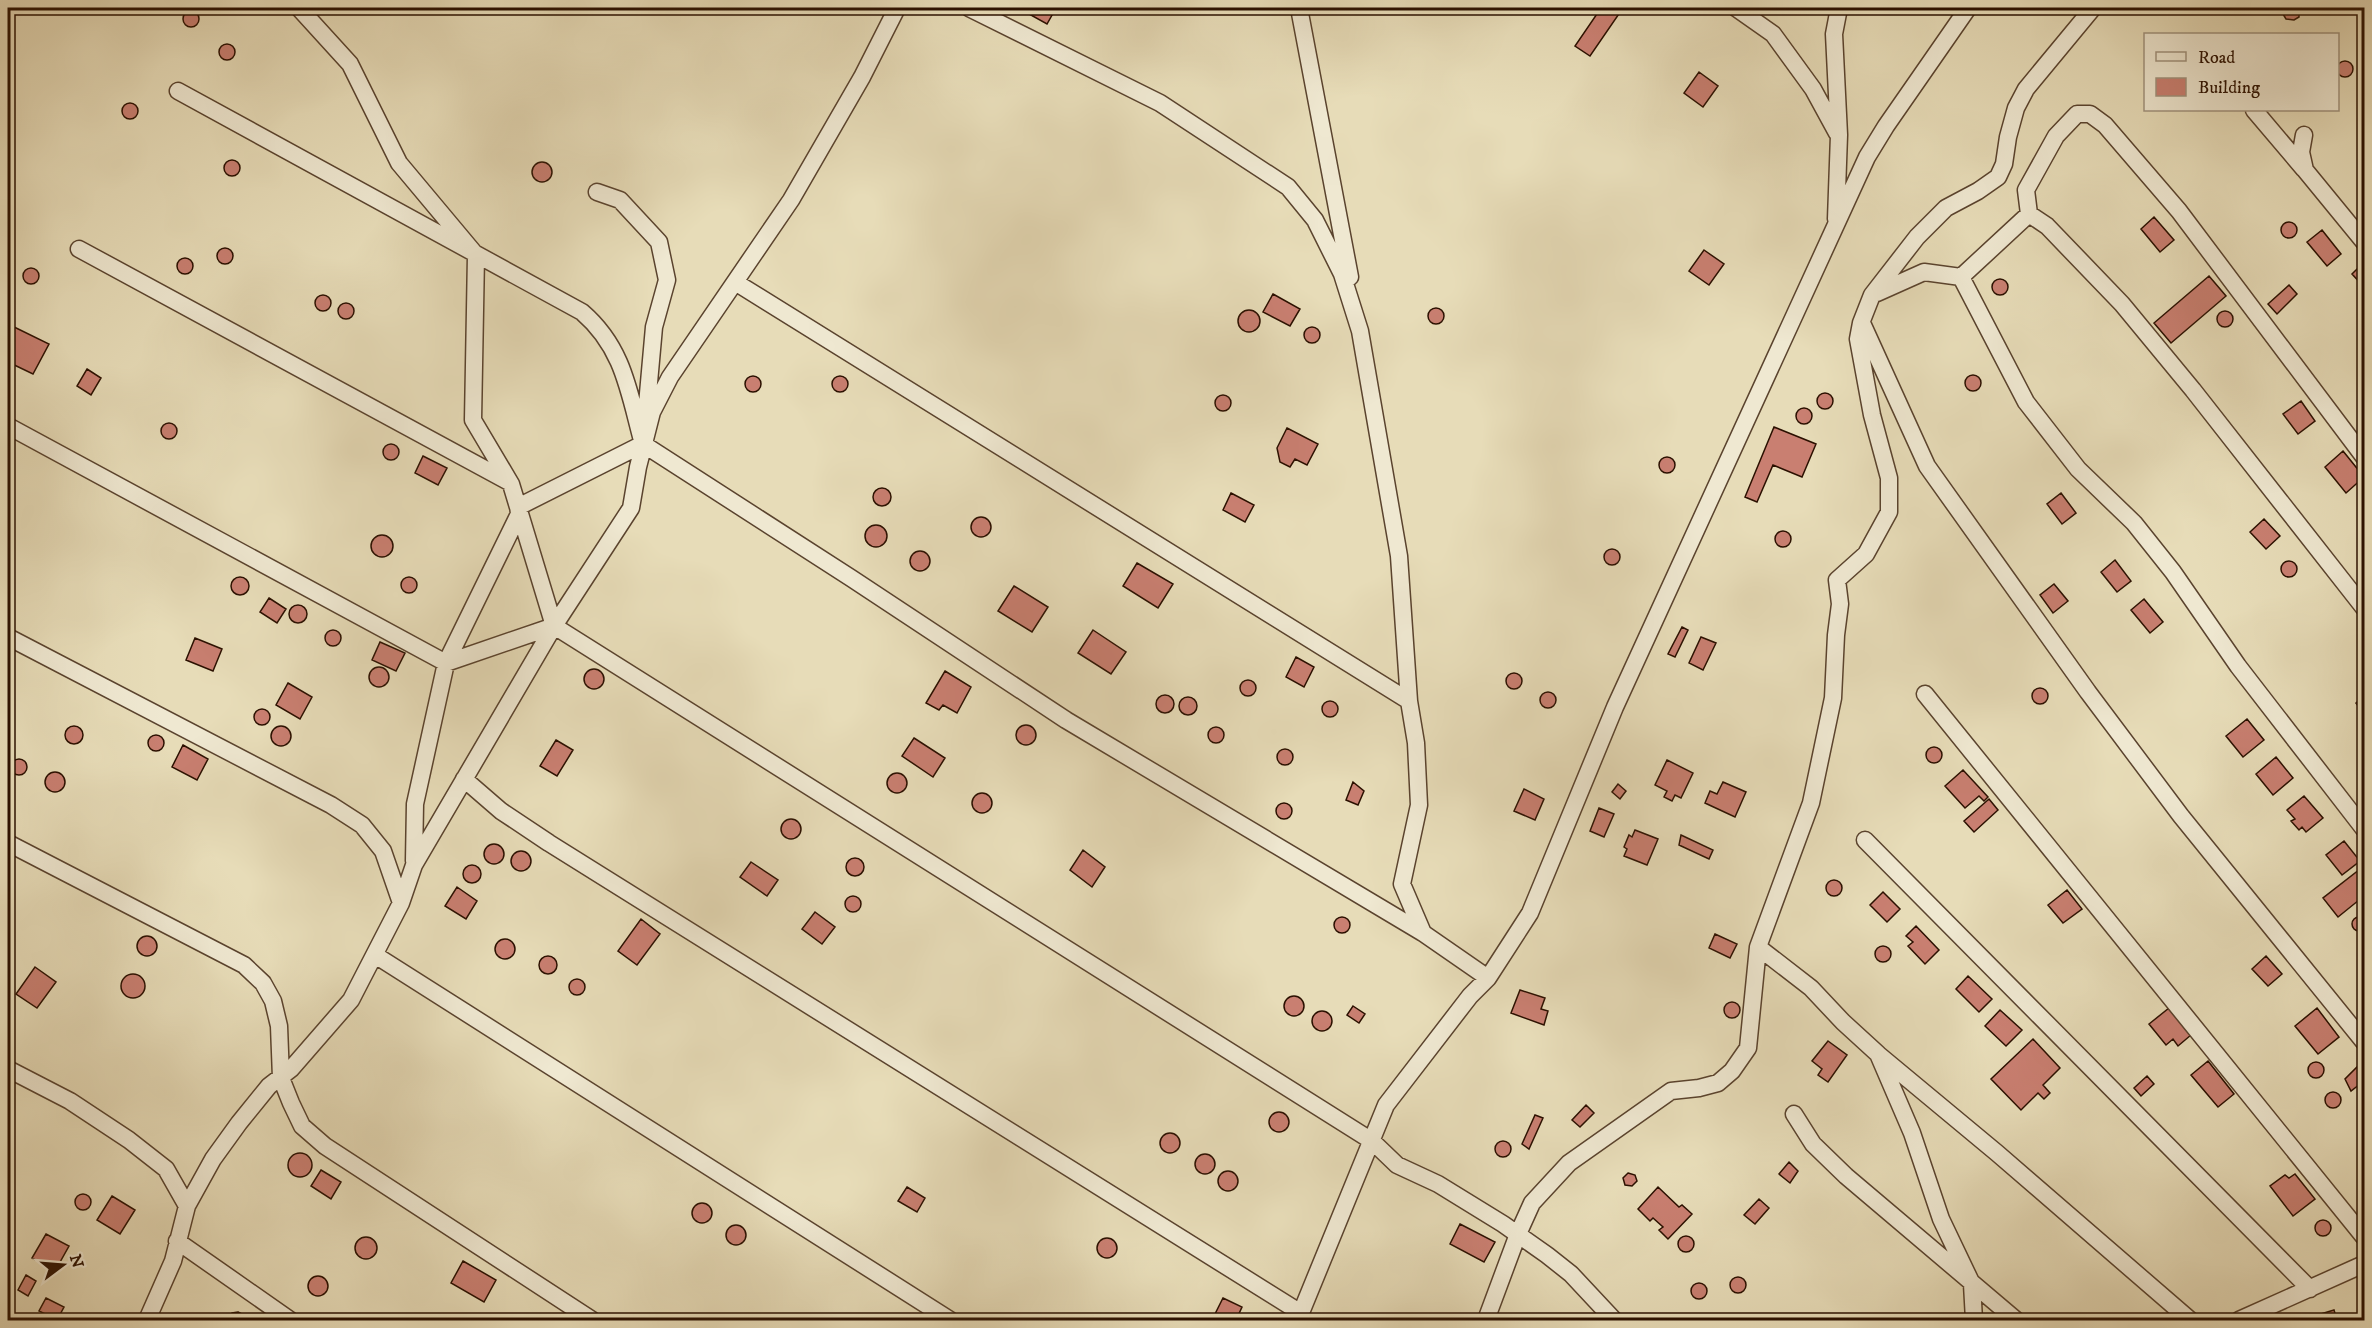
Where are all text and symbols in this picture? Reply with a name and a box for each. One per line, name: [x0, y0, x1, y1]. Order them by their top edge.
legend: [2144, 33, 2339, 111]
text: Road: [2198, 47, 2235, 69]
text: Building: [2198, 77, 2260, 99]
north arrow: [33, 1235, 93, 1295]
text: N: [65, 1252, 88, 1270]

